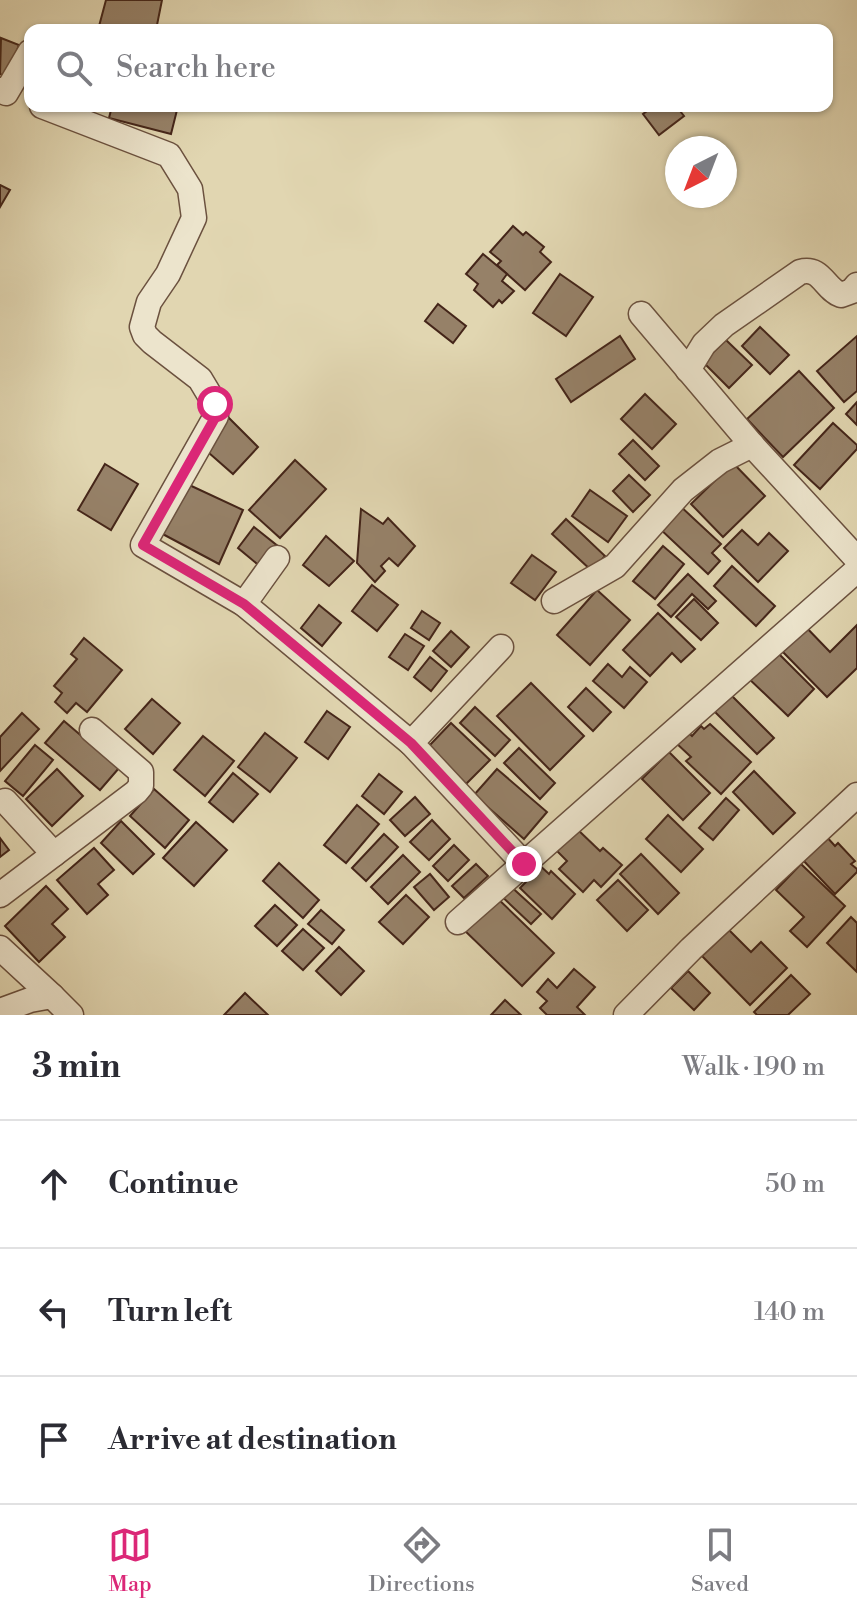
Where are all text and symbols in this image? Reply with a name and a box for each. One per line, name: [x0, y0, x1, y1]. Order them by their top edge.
search box: [24, 24, 833, 112]
icon: search: [52, 46, 96, 90]
text: Search here: [116, 49, 276, 87]
north arrow: [665, 136, 737, 208]
route start: [197, 386, 233, 422]
route end: [506, 846, 542, 882]
text: 3 min: [32, 1046, 121, 1088]
text: Walk · 190 m: [682, 1051, 825, 1083]
icon: ahead: [32, 1162, 76, 1206]
text: Continue: [108, 1165, 239, 1203]
text: 50 m: [765, 1168, 825, 1200]
icon: left: [32, 1290, 76, 1334]
text: Turn left: [108, 1293, 232, 1331]
text: 140 m: [754, 1296, 825, 1328]
icon: arrive: [32, 1418, 76, 1462]
text: Arrive at destination: [108, 1421, 397, 1459]
tab: Map: [108, 1523, 152, 1598]
tab: Directions: [369, 1523, 475, 1598]
tab: Saved: [691, 1523, 749, 1598]

